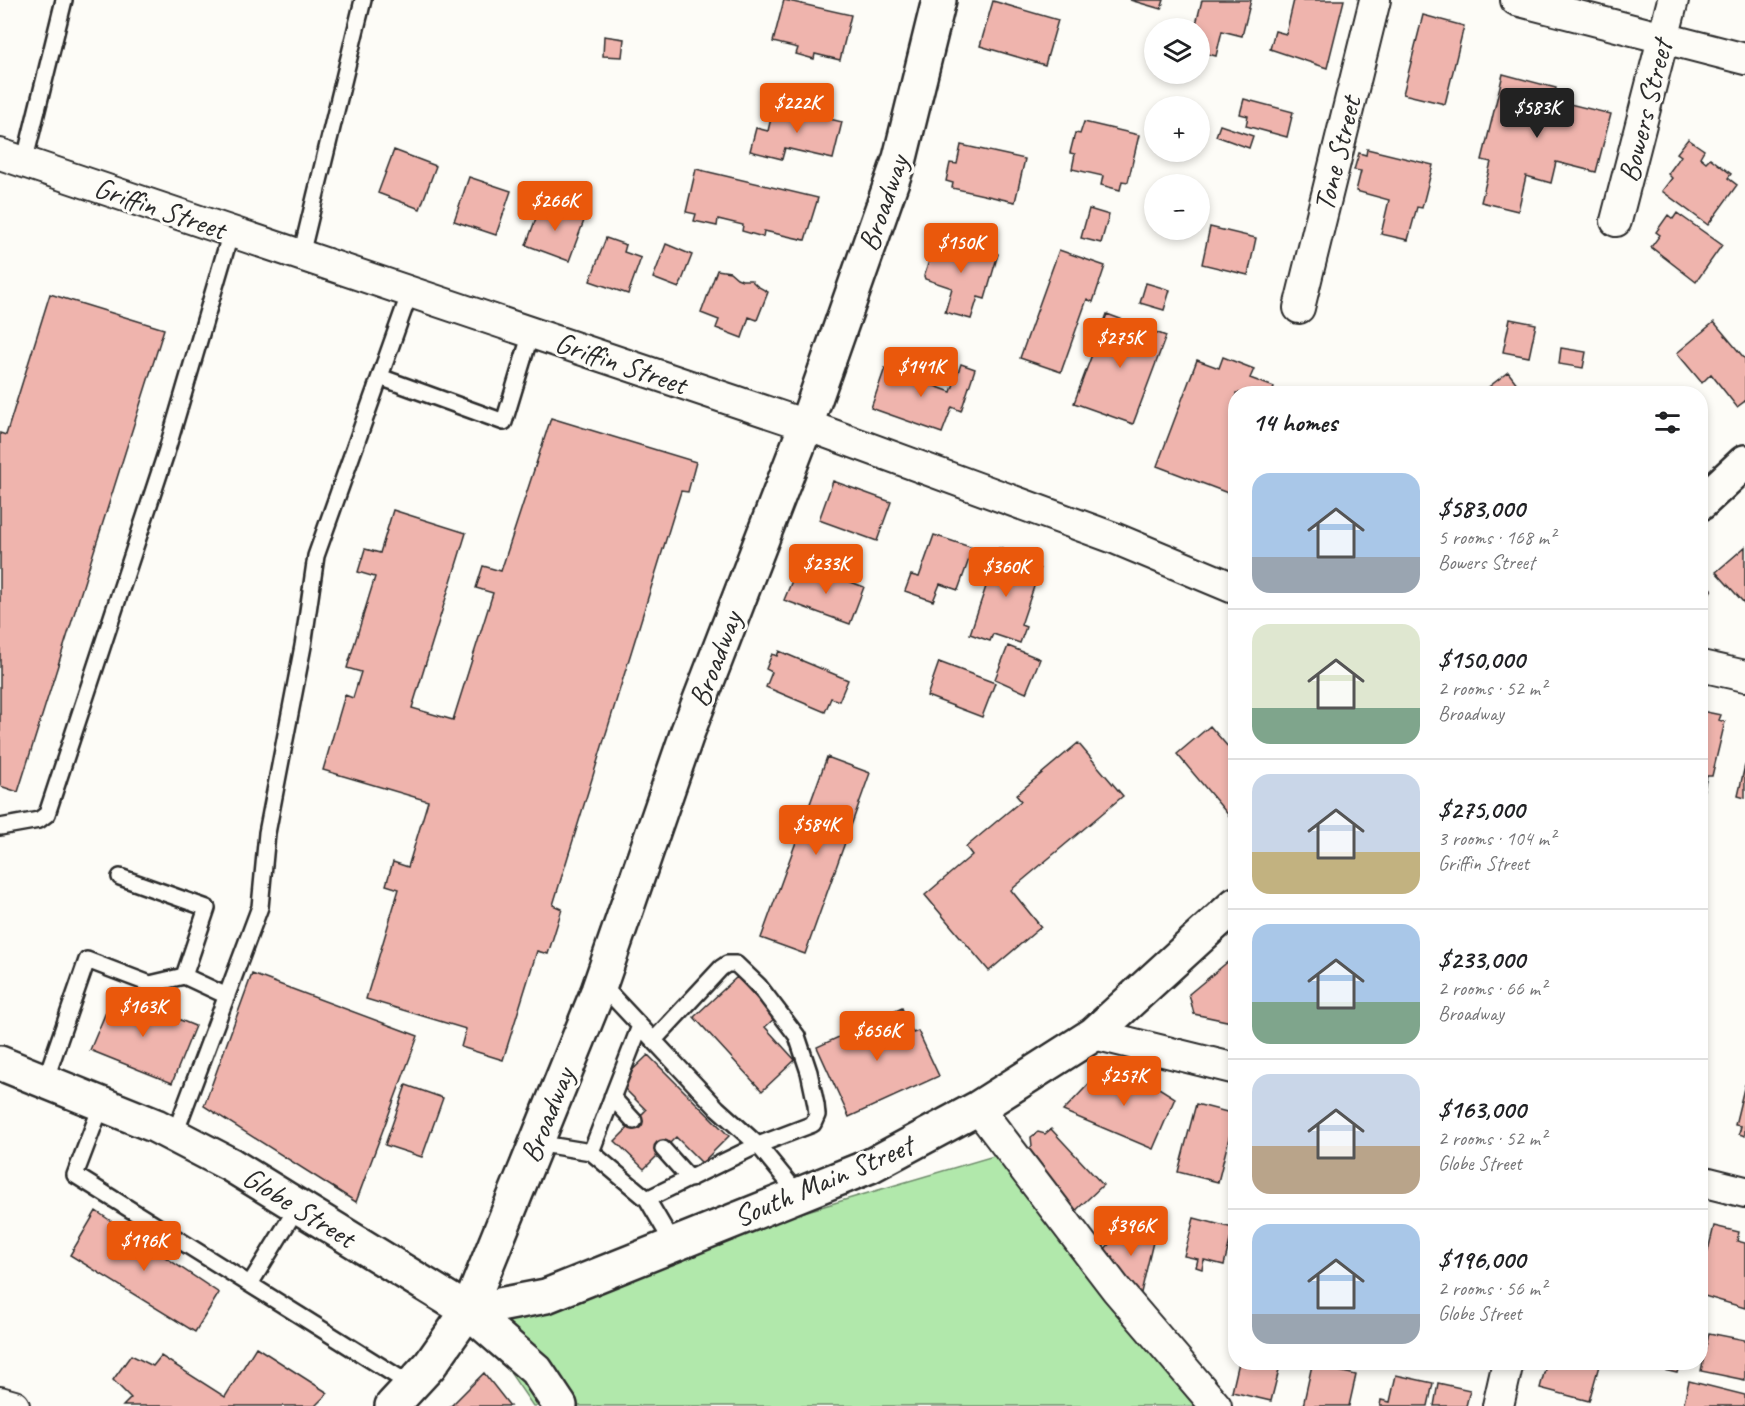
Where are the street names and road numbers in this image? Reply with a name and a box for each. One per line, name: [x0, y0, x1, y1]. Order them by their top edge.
street label: Bowers Street: [1609, 32, 1682, 186]
street label: Tone Street: [1304, 90, 1370, 215]
street label: Broadway: [849, 147, 918, 256]
street label: Griffin Street: [89, 168, 234, 249]
street label: Griffin Street: [550, 323, 695, 404]
street label: Broadway: [680, 603, 751, 712]
street label: Broadway: [511, 1059, 584, 1168]
street label: South Main Street: [728, 1125, 922, 1236]
street label: Globe Street: [236, 1158, 365, 1258]

